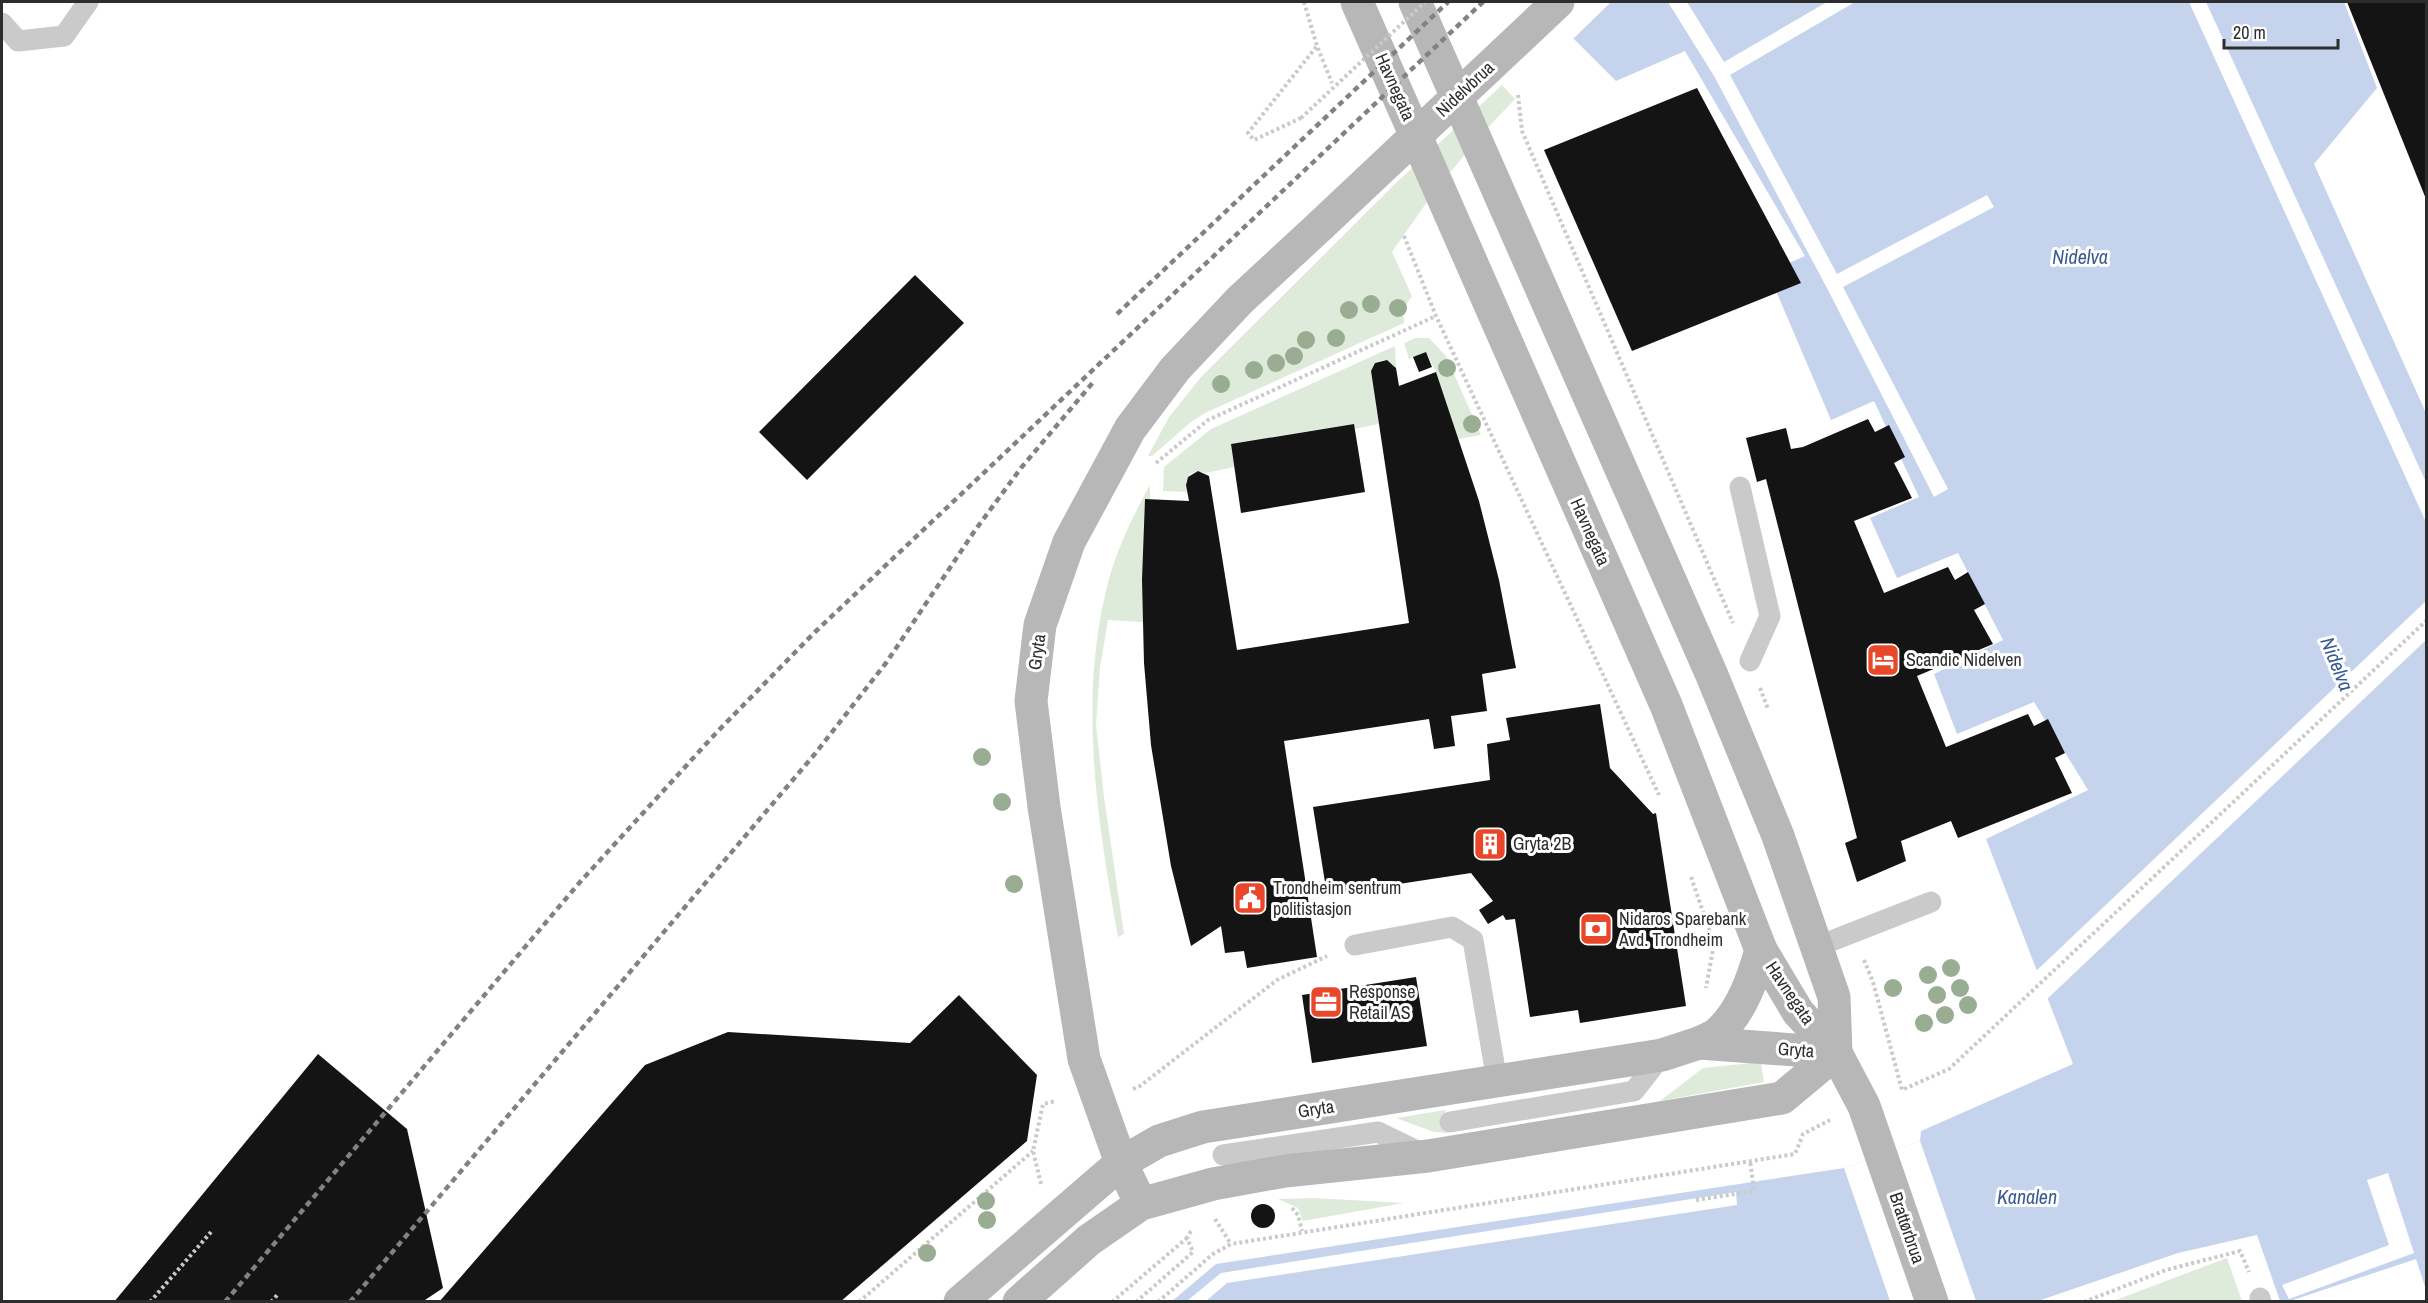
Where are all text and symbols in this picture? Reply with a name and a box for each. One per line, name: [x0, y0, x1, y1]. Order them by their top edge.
scale bar: [2224, 12, 2338, 50]
text: 20 m: [2233, 20, 2266, 45]
street label: Havnegata: [1370, 49, 1421, 124]
street label: Nidelvbrua: [1430, 55, 1499, 122]
water label: Nidelva: [2052, 243, 2108, 270]
street label: Havnegata: [1565, 494, 1616, 569]
street label: Gryta: [1022, 632, 1051, 672]
water label: Nidelva: [2315, 633, 2360, 695]
hotel icon: Scandic Nidelven: [1865, 642, 1901, 678]
place label: Scandic Nidelven: [1906, 647, 2022, 672]
building icon: Gryta 2B: [1472, 826, 1508, 862]
place label: Gryta 2B: [1513, 831, 1571, 856]
place label: Trondheim sentrum politistasjon: [1273, 875, 1401, 921]
public building icon: Trondheim sentrum politistasjon: [1232, 880, 1268, 916]
place label: Nidaros Sparebank Avd. Trondheim: [1618, 906, 1747, 952]
bank icon: Nidaros Sparebank Avd. Trondheim: [1578, 911, 1614, 947]
street label: Havnegata: [1760, 956, 1821, 1029]
place label: Response Retail AS: [1349, 979, 1415, 1025]
office icon: Response Retail AS: [1308, 984, 1344, 1020]
street label: Gryta: [1777, 1036, 1815, 1063]
street label: Gryta: [1296, 1093, 1336, 1124]
water label: Kanalen: [1997, 1183, 2057, 1210]
street label: Brattørbrua: [1884, 1189, 1931, 1267]

